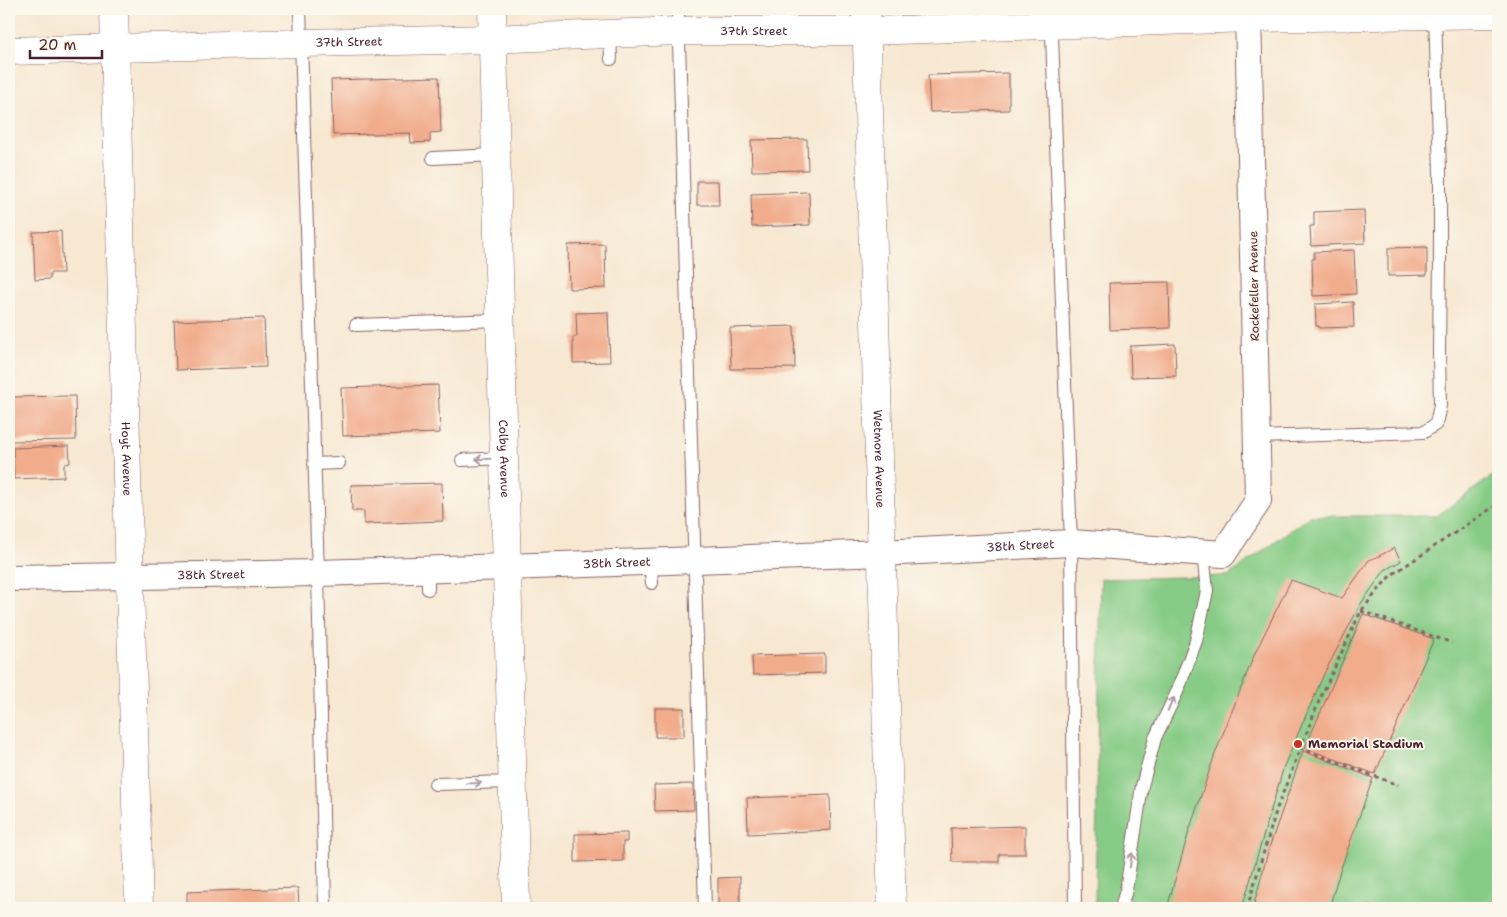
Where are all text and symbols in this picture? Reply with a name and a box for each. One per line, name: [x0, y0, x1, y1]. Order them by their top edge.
street label: 37th Street: [720, 23, 787, 39]
scale bar: [30, 28, 102, 60]
street label: 37th Street: [315, 33, 383, 51]
text: 20 m: [38, 35, 77, 55]
street label: Rockefeller Avenue: [1245, 230, 1263, 341]
street label: Wetmore Avenue: [870, 409, 888, 508]
street label: Colby Avenue: [495, 419, 513, 498]
street label: Hoyt Avenue: [117, 421, 136, 496]
one-way arrow: [475, 454, 492, 464]
street label: 38th Street: [986, 536, 1055, 555]
street label: 38th Street: [582, 554, 651, 572]
street label: 38th Street: [177, 566, 245, 583]
one-way arrow: [1167, 697, 1176, 712]
place label: Memorial Stadium: [1308, 736, 1424, 752]
marker: Memorial Stadium: [1292, 738, 1304, 750]
one-way arrow: [465, 779, 481, 788]
one-way arrow: [1126, 853, 1136, 869]

